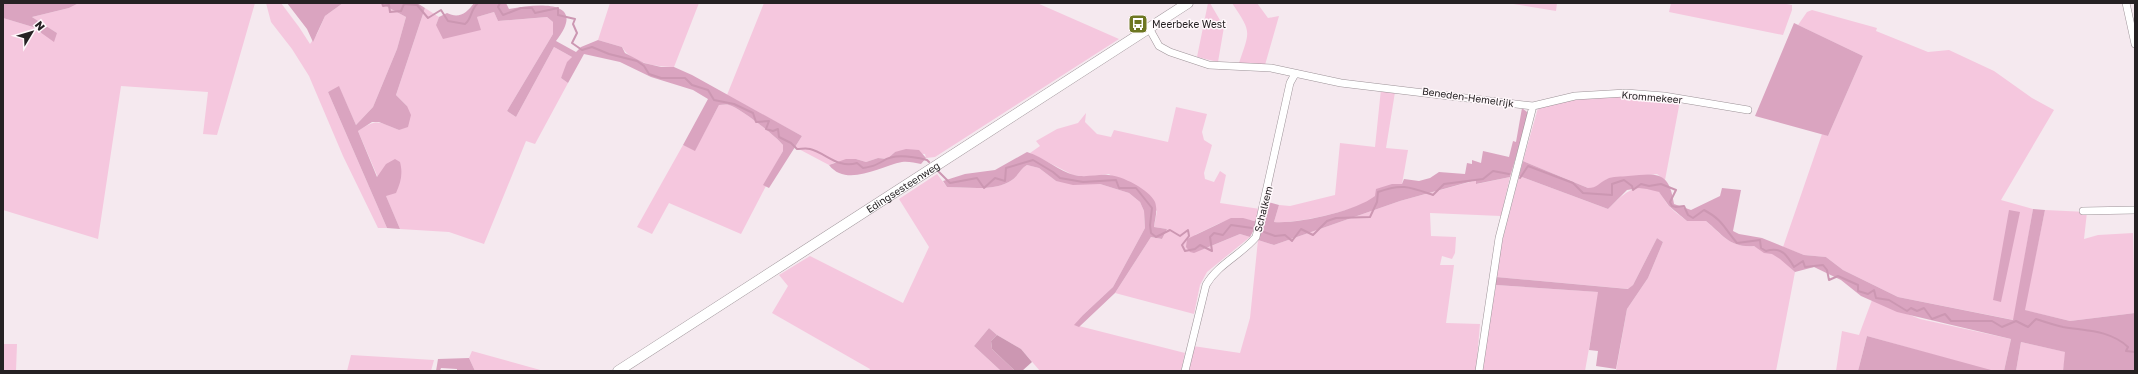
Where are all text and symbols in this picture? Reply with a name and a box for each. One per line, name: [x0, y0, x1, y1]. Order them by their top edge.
north arrow: [12, 12, 52, 52]
bus stop icon: Meerbeke West: [1127, 13, 1149, 35]
text: N: [33, 18, 48, 33]
place label: Meerbeke West: [1152, 18, 1226, 30]
street label: Beneden-Hemelrijk: [1421, 85, 1515, 109]
street label: Krommekeer: [1621, 88, 1683, 106]
street label: Edingsesteenweg: [864, 159, 942, 215]
street label: Schalkem: [1251, 185, 1275, 233]

